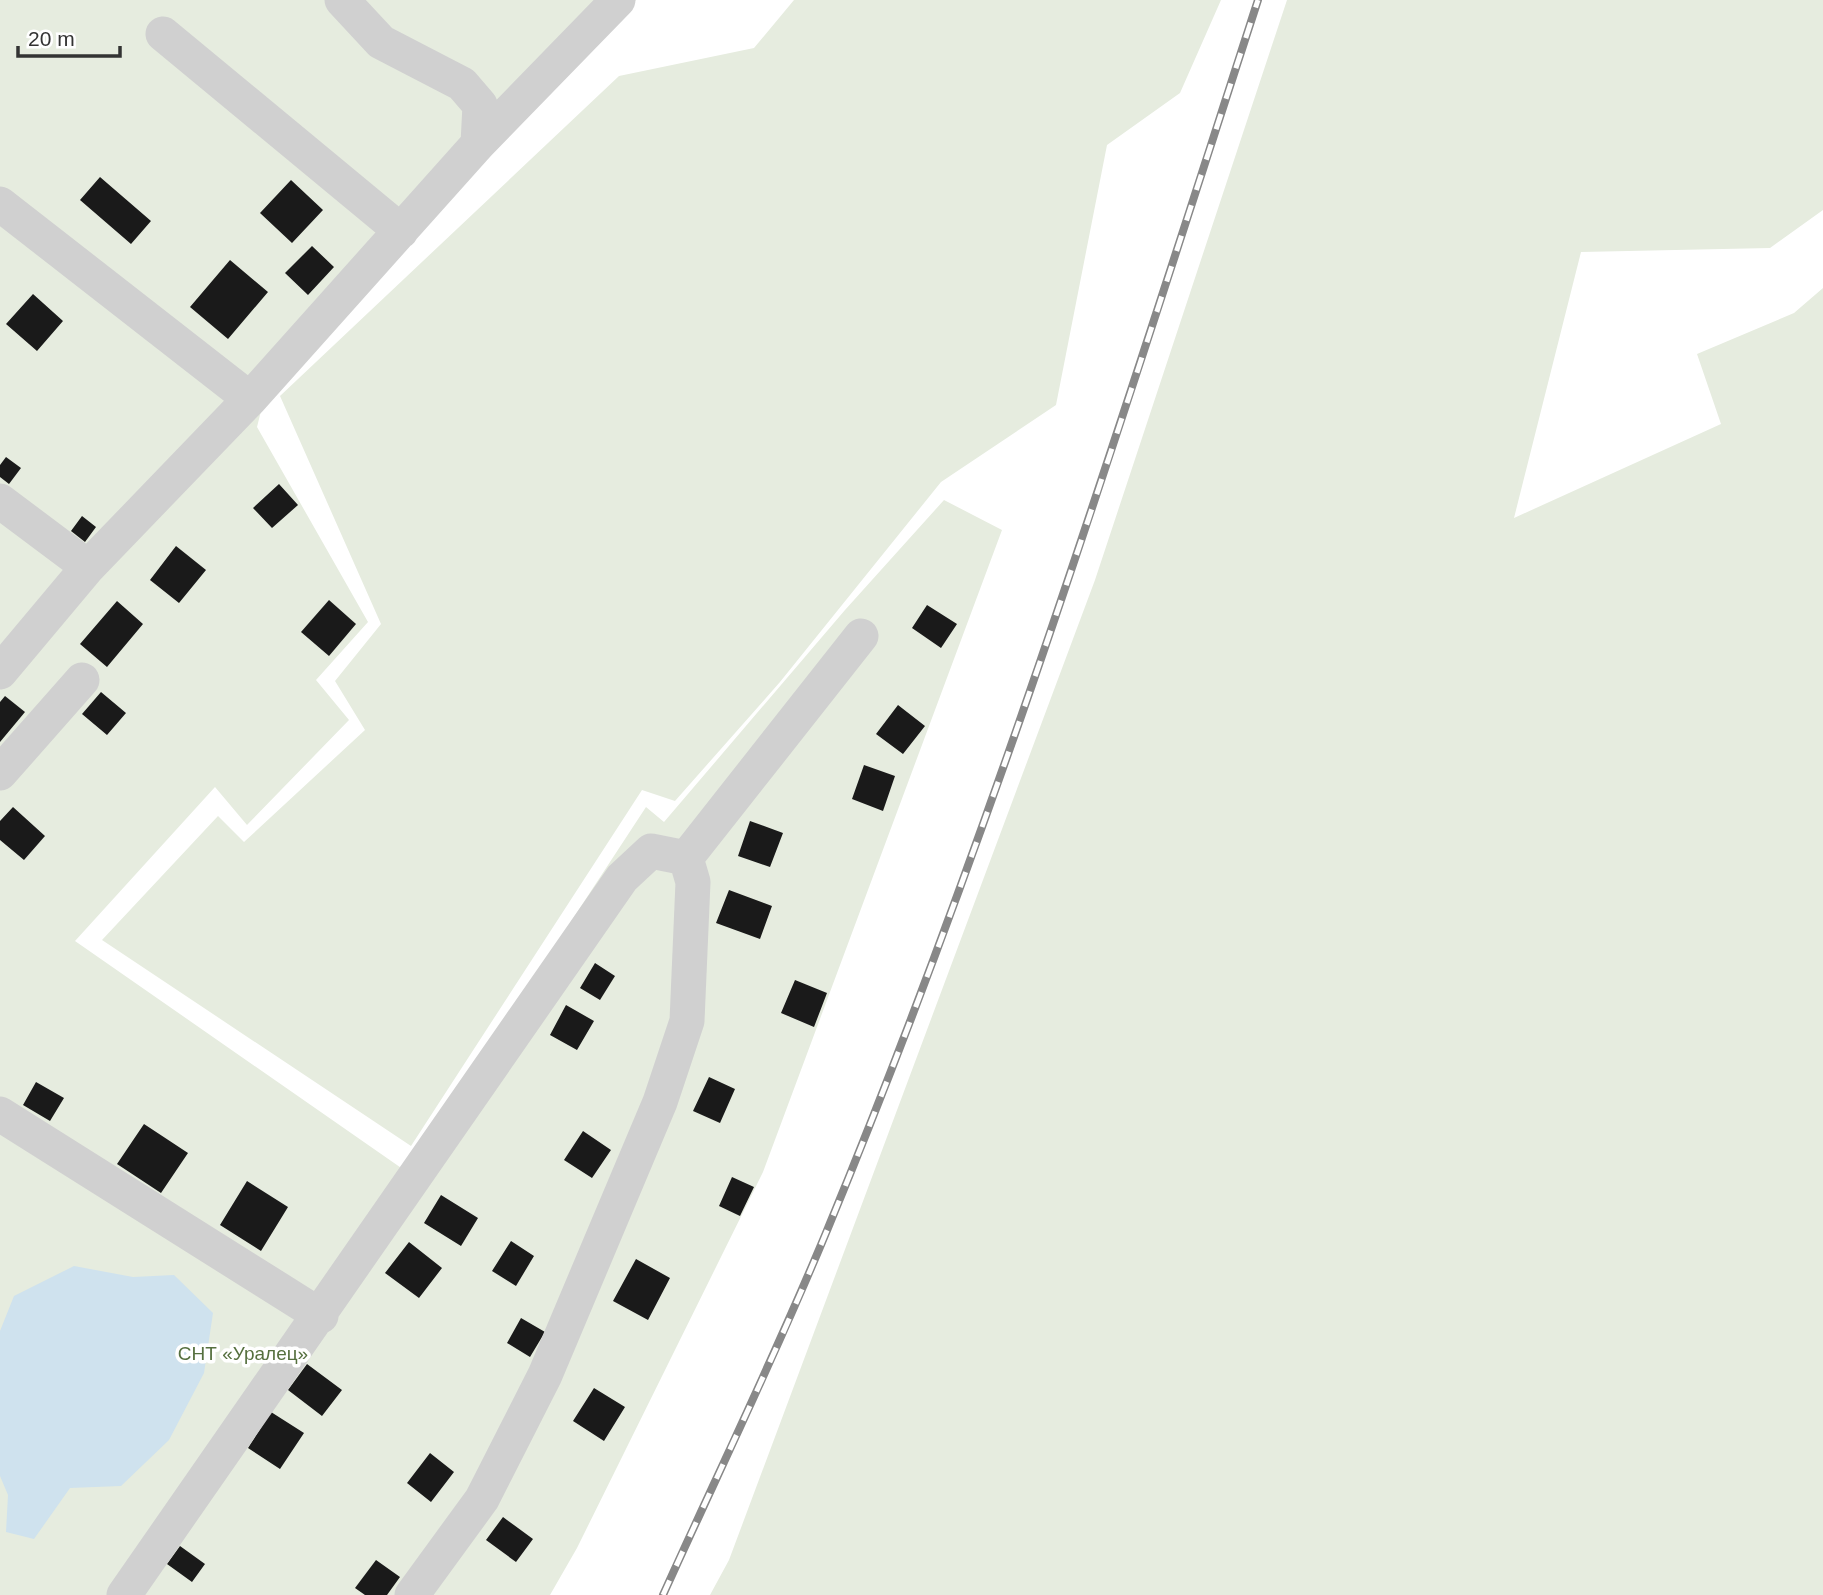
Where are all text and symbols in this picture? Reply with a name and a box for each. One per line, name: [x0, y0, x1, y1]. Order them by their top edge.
scale bar: [18, 14, 119, 58]
text: 20 m: [28, 27, 75, 50]
park label: СНТ «Уралец»: [178, 1343, 308, 1364]

